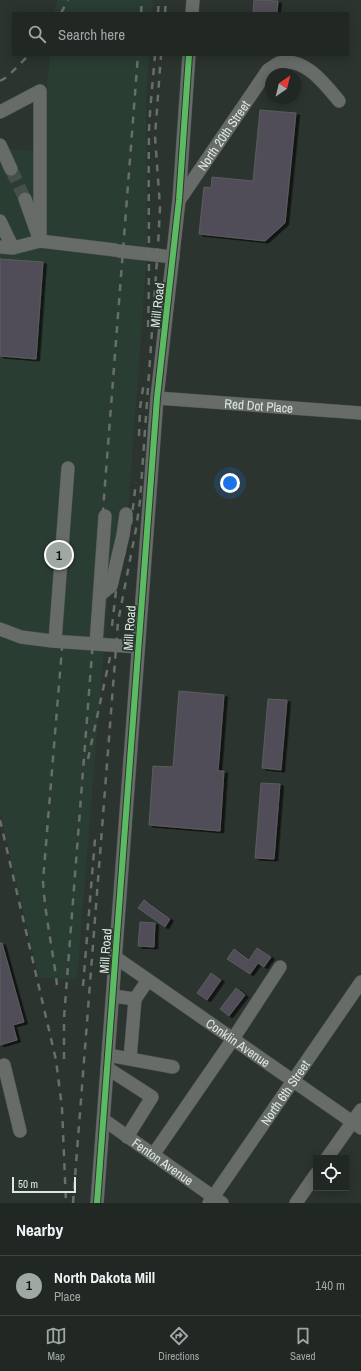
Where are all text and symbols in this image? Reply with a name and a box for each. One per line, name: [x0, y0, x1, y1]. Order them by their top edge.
search box: [12, 12, 349, 56]
icon: search: [26, 23, 48, 45]
text: Search here: [58, 24, 125, 45]
north arrow: [265, 68, 301, 104]
street label: North 20th Street: [194, 97, 254, 174]
street label: Mill Road: [147, 282, 168, 328]
street label: Red Dot Place: [224, 395, 294, 417]
your location: [220, 473, 240, 493]
pin: 1: [46, 540, 72, 570]
street label: Mill Road: [119, 605, 140, 651]
street label: Mill Road: [95, 928, 116, 974]
street label: Conklin Avenue: [202, 1015, 273, 1071]
street label: North 6th Street: [257, 1057, 314, 1129]
street label: Fenton Avenue: [129, 1134, 197, 1189]
map controls: [313, 1155, 349, 1191]
button: locate: [313, 1155, 349, 1191]
scale bar: [12, 1175, 76, 1194]
text: 50 m: [18, 1177, 38, 1191]
text: Nearby: [16, 1218, 63, 1241]
text: North Dakota Mill: [54, 1267, 155, 1288]
text: 1: [26, 1277, 32, 1294]
text: 140 m: [315, 1277, 345, 1294]
text: Place: [54, 1288, 81, 1305]
tab: Map: [45, 1325, 67, 1363]
tab: Directions: [158, 1325, 199, 1363]
tab: Saved: [290, 1325, 316, 1363]

